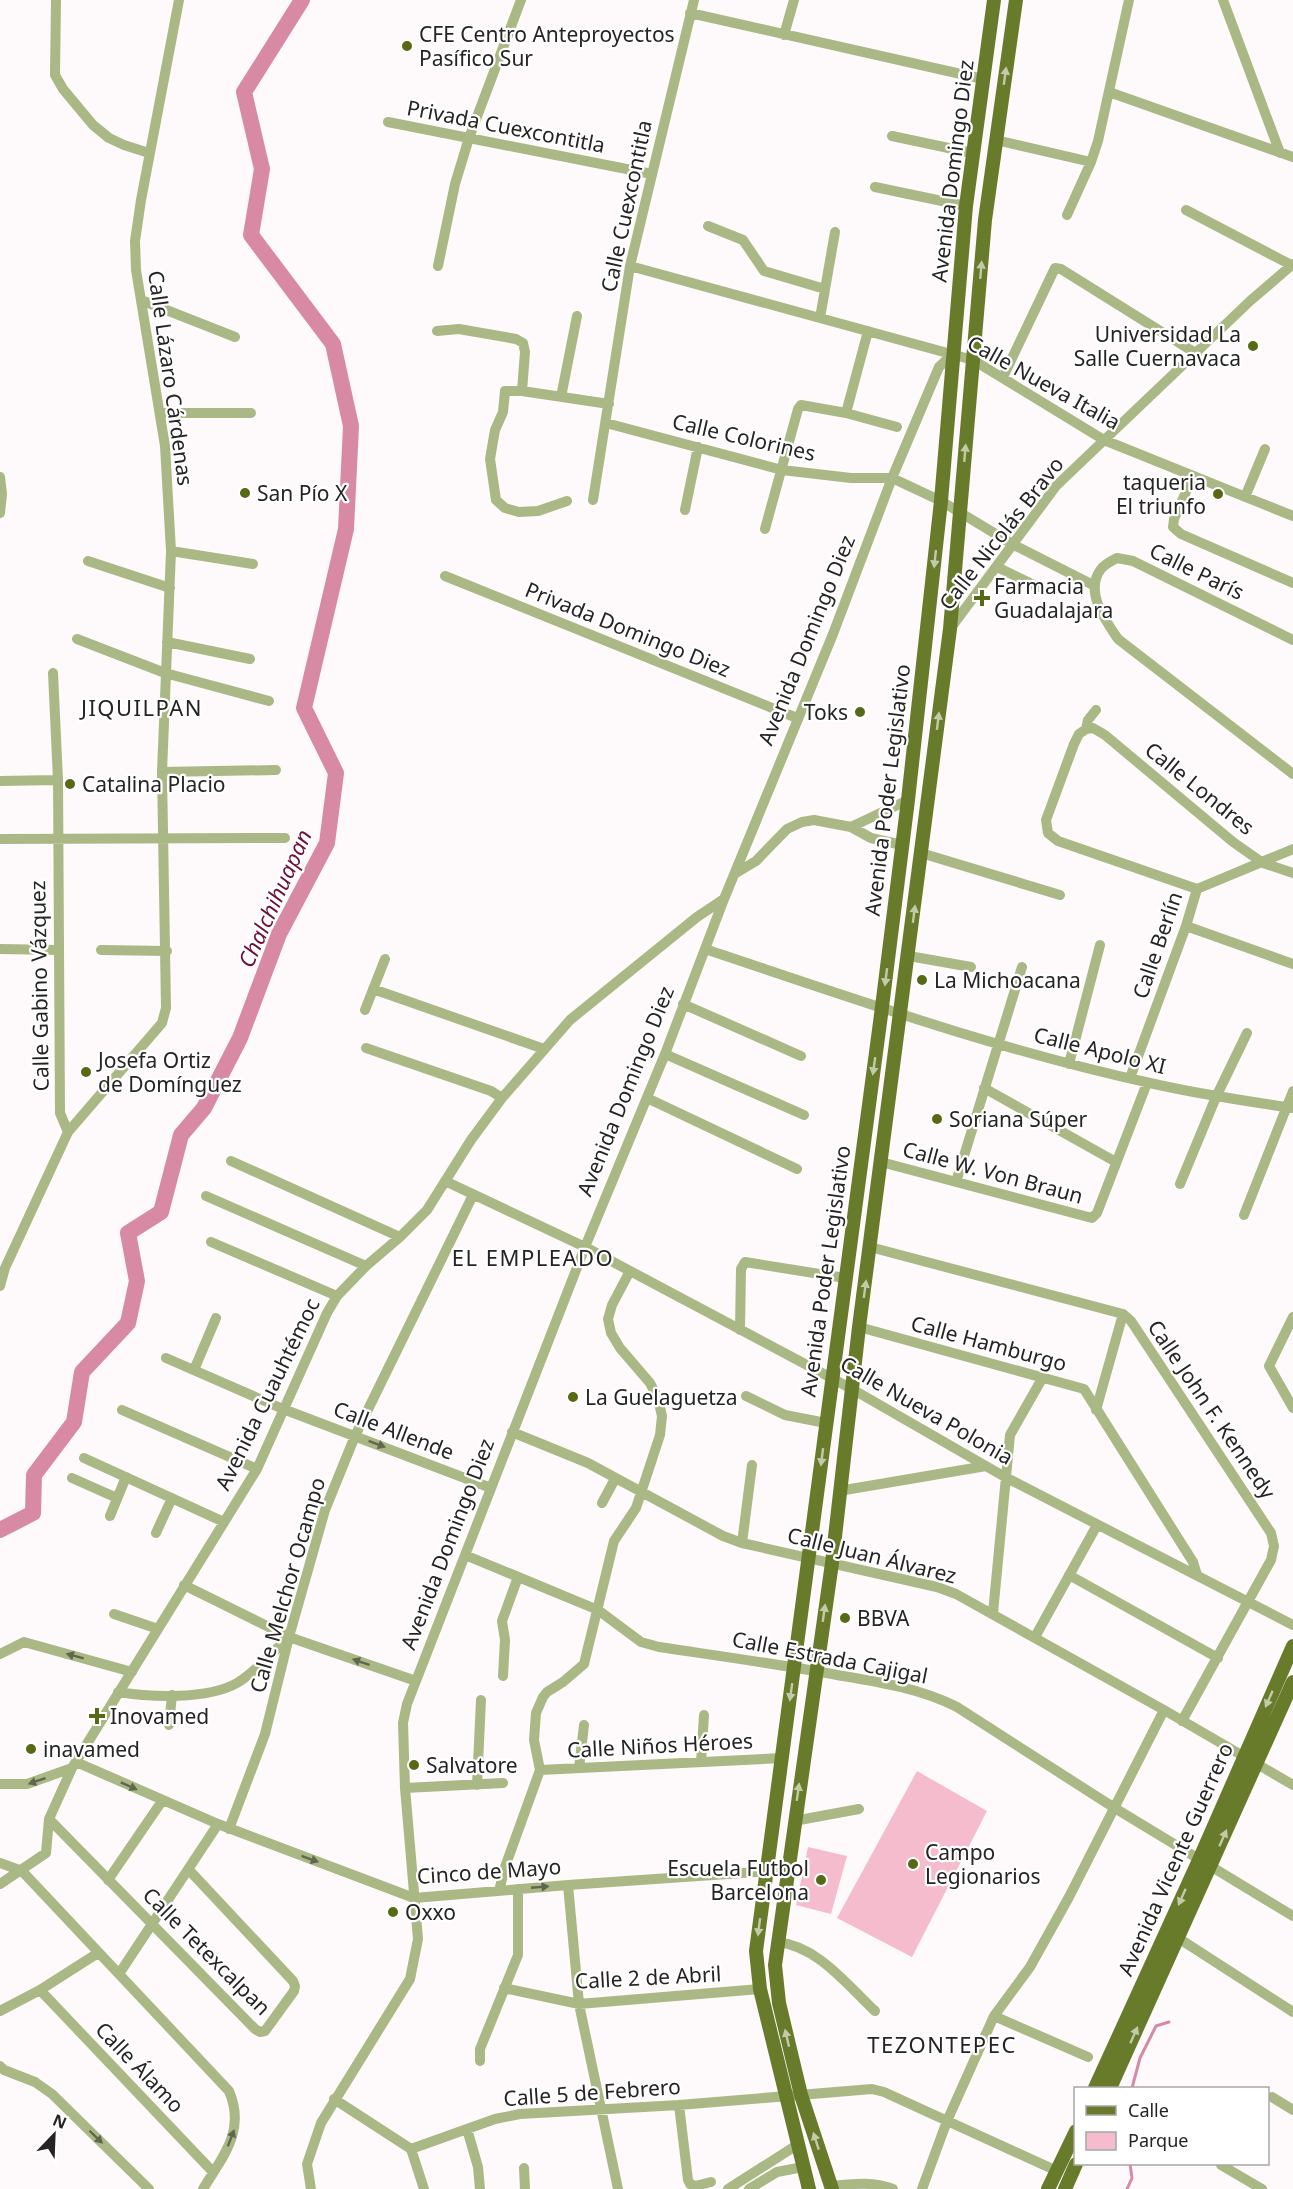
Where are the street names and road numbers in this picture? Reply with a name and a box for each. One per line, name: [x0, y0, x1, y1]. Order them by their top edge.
street label: Avenida Domingo Diez: [924, 58, 980, 284]
street label: Privada Cuexcontitla: [405, 93, 607, 159]
street label: Calle Cuexcontitla: [594, 117, 658, 295]
street label: Calle Lázaro Cárdenas: [142, 269, 200, 487]
street label: Calle Nueva Italia: [963, 328, 1125, 436]
street label: Calle Colorines: [670, 407, 818, 467]
street label: Calle Nicolás Bravo: [932, 451, 1070, 615]
street label: Avenida Domingo Diez: [751, 531, 861, 749]
street label: Calle París: [1145, 536, 1249, 606]
street label: Privada Domingo Diez: [521, 575, 735, 683]
street label: Avenida Poder Legislativo: [858, 662, 916, 918]
street label: Calle Londres: [1140, 735, 1260, 841]
street label: Calle Gabino Vázquez: [23, 880, 55, 1092]
street label: Calle Berlín: [1126, 888, 1188, 1002]
street label: Avenida Domingo Diez: [570, 982, 680, 1200]
street label: Calle Apolo XI: [1031, 1020, 1169, 1080]
street label: Calle W. Von Braun: [900, 1134, 1086, 1210]
street label: Avenida Poder Legislativo: [793, 1143, 857, 1399]
street label: Avenida Cuauhtémoc: [208, 1293, 326, 1495]
street label: Calle Hamburgo: [908, 1309, 1070, 1377]
street label: Calle John F. Kennedy: [1142, 1314, 1282, 1504]
street label: Calle Nueva Polonia: [835, 1349, 1019, 1471]
street label: Calle Allende: [330, 1394, 458, 1466]
street label: Avenida Domingo Diez: [394, 1434, 500, 1654]
street label: Calle Melchor Ocampo: [243, 1474, 331, 1696]
street label: Calle Juan Álvarez: [785, 1520, 960, 1590]
street label: Calle Estrada Cajigal: [730, 1624, 930, 1690]
street label: Calle Niños Héroes: [566, 1726, 754, 1764]
street label: Avenida Vicente Guerrero: [1111, 1738, 1239, 1980]
street label: Cinco de Mayo: [416, 1852, 562, 1890]
street label: Calle Tetexcalpan: [137, 1881, 277, 2021]
street label: Calle 2 de Abril: [574, 1959, 722, 1995]
street label: Calle Álamo: [90, 2015, 190, 2119]
street label: Calle 5 de Febrero: [502, 2072, 682, 2112]

